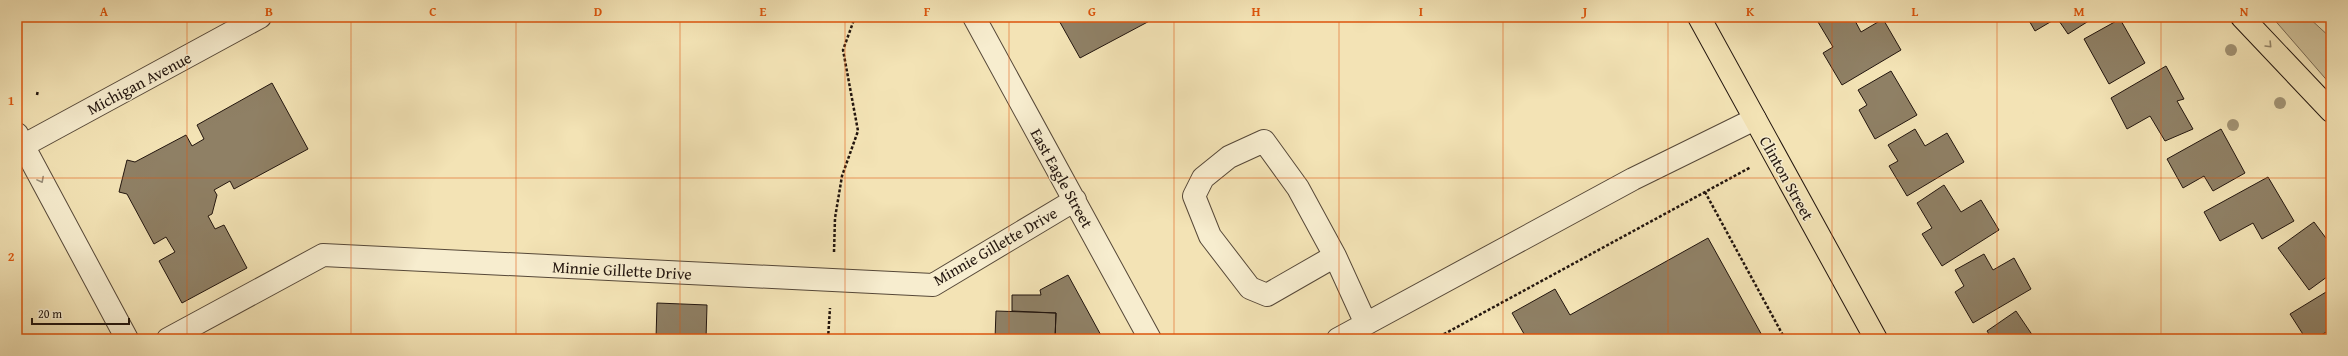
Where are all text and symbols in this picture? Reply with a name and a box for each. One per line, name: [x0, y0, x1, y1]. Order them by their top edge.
text: A: [100, 2, 109, 21]
text: B: [265, 2, 273, 21]
text: C: [429, 2, 437, 21]
text: D: [594, 2, 602, 21]
text: E: [760, 2, 767, 21]
text: F: [924, 2, 931, 21]
text: G: [1088, 2, 1096, 21]
text: H: [1251, 2, 1261, 21]
text: I: [1419, 2, 1423, 21]
text: J: [1581, 2, 1588, 21]
text: K: [1746, 2, 1755, 21]
text: L: [1912, 2, 1919, 21]
text: M: [2073, 2, 2085, 21]
text: N: [2240, 2, 2249, 21]
one-way arrow: [2264, 40, 2272, 48]
street label: Michigan Avenue: [83, 45, 195, 121]
text: 1: [8, 91, 14, 110]
street label: East Eagle Street: [1025, 124, 1100, 233]
street label: Clinton Street: [1754, 131, 1820, 225]
one-way arrow: [37, 176, 44, 183]
street label: Minnie Gillette Drive: [928, 201, 1062, 291]
text: 2: [8, 247, 15, 266]
street label: Minnie Gillette Drive: [552, 254, 692, 286]
scale bar: [32, 300, 129, 326]
text: 20 m: [38, 305, 62, 322]

